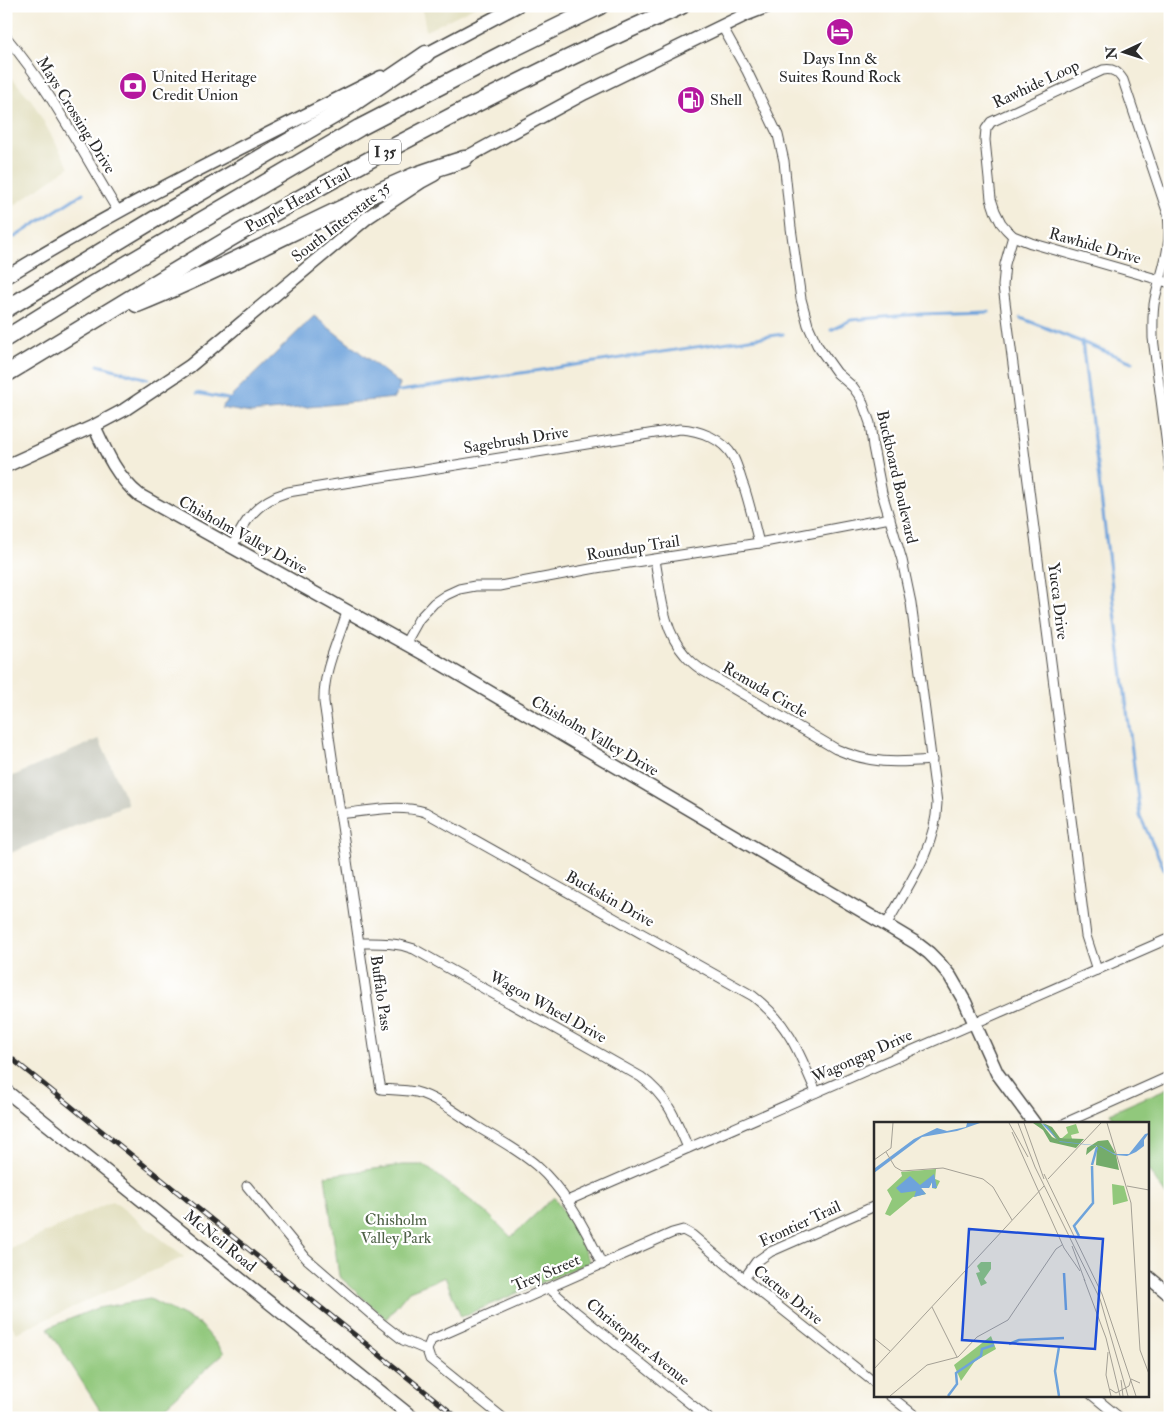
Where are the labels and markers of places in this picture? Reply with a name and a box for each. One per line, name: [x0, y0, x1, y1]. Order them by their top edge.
hotel icon: Days Inn & Suites Round Rock: [825, 17, 855, 47]
place label: Days Inn & Suites Round Rock: [779, 49, 901, 87]
place label: United Heritage Credit Union: [152, 67, 257, 105]
bank icon: United Heritage Credit Union: [118, 71, 148, 101]
fuel station icon: Shell: [676, 85, 706, 115]
place label: Shell: [710, 90, 742, 110]

